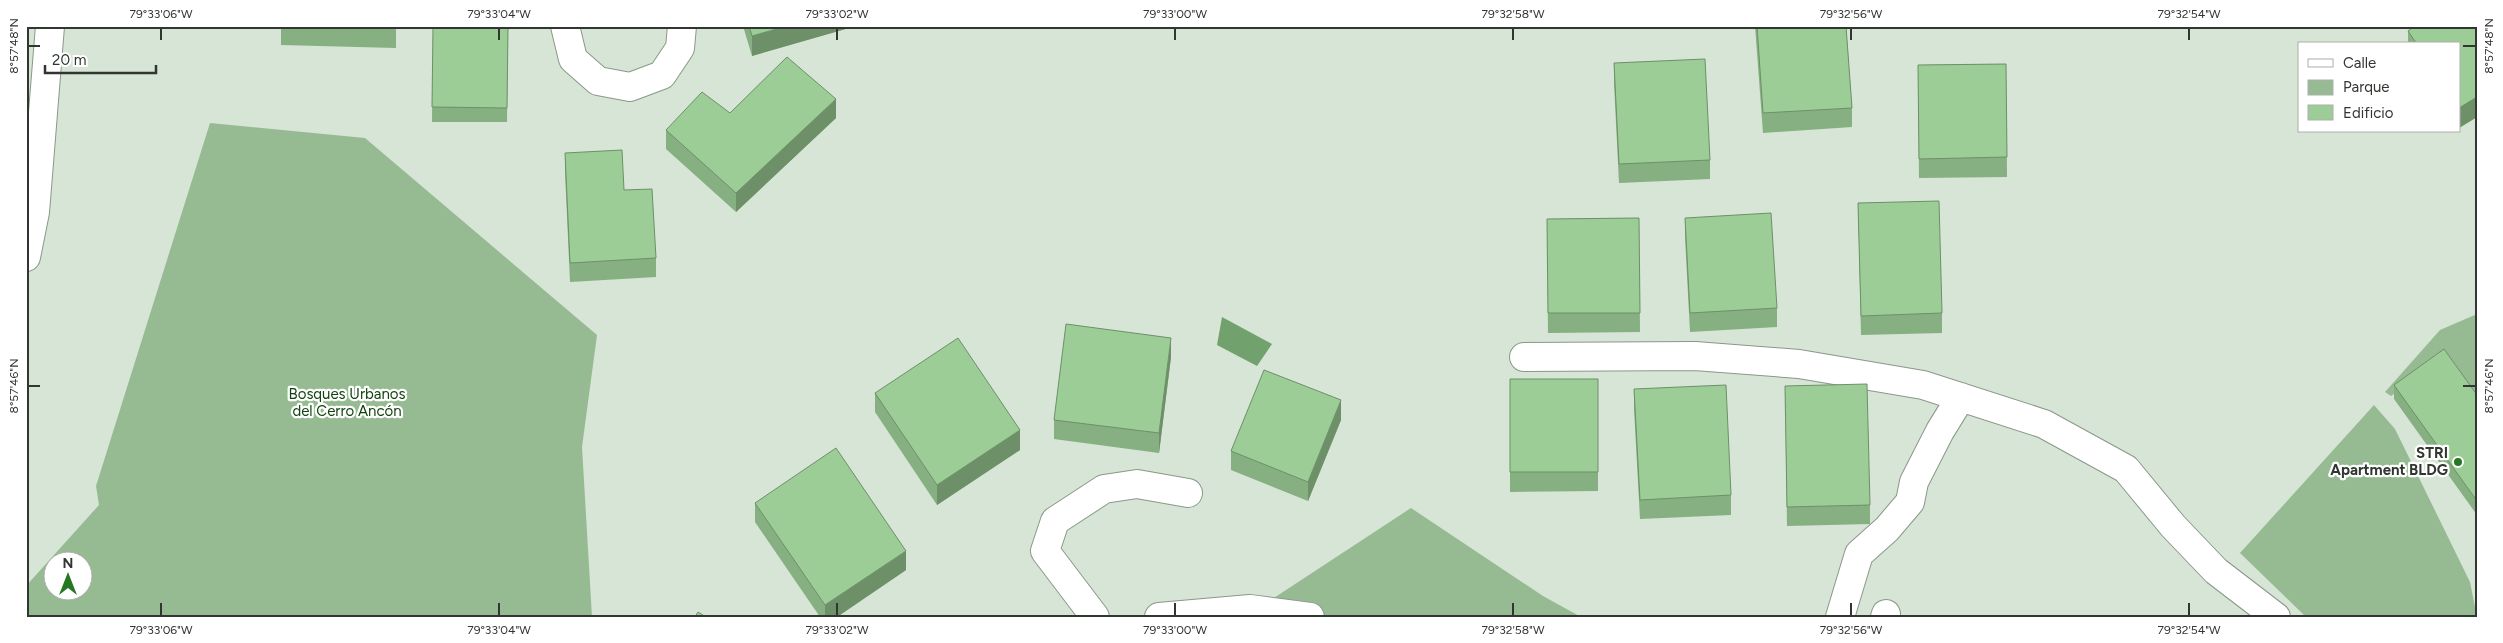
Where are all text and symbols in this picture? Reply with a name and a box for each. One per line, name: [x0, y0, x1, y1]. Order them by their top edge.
text: 79°33'06"W: [130, 7, 193, 21]
text: 79°33'04"W: [467, 7, 531, 21]
text: 79°33'02"W: [806, 7, 869, 21]
text: 79°33'00"W: [1143, 7, 1207, 21]
text: 79°32'58"W: [1482, 7, 1545, 21]
text: 79°32'56"W: [1820, 7, 1883, 21]
text: 79°32'54"W: [2157, 7, 2221, 21]
text: 8°57'48"N: [7, 18, 21, 74]
text: 8°57'48"N: [2482, 18, 2496, 74]
scale bar: [45, 42, 156, 74]
legend: [2298, 42, 2460, 132]
text: 20 m: [52, 51, 86, 69]
text: Calle: [2343, 54, 2376, 72]
text: Parque: [2343, 78, 2390, 96]
text: Edificio: [2343, 104, 2394, 122]
text: 8°57'46"N: [7, 359, 21, 413]
text: 8°57'46"N: [2482, 359, 2496, 413]
park label: Bosques Urbanos del Cerro Ancón: [289, 385, 405, 420]
place label: STRI Apartment BLDG: [2330, 444, 2448, 479]
marker: STRI Apartment BLDG: [2452, 456, 2464, 468]
north arrow: [42, 550, 92, 600]
text: N: [63, 555, 73, 572]
text: 79°33'06"W: [130, 623, 193, 637]
text: 79°33'04"W: [467, 623, 531, 637]
text: 79°33'02"W: [806, 623, 869, 637]
text: 79°33'00"W: [1143, 623, 1207, 637]
text: 79°32'58"W: [1482, 623, 1545, 637]
text: 79°32'56"W: [1820, 623, 1883, 637]
text: 79°32'54"W: [2157, 623, 2221, 637]

